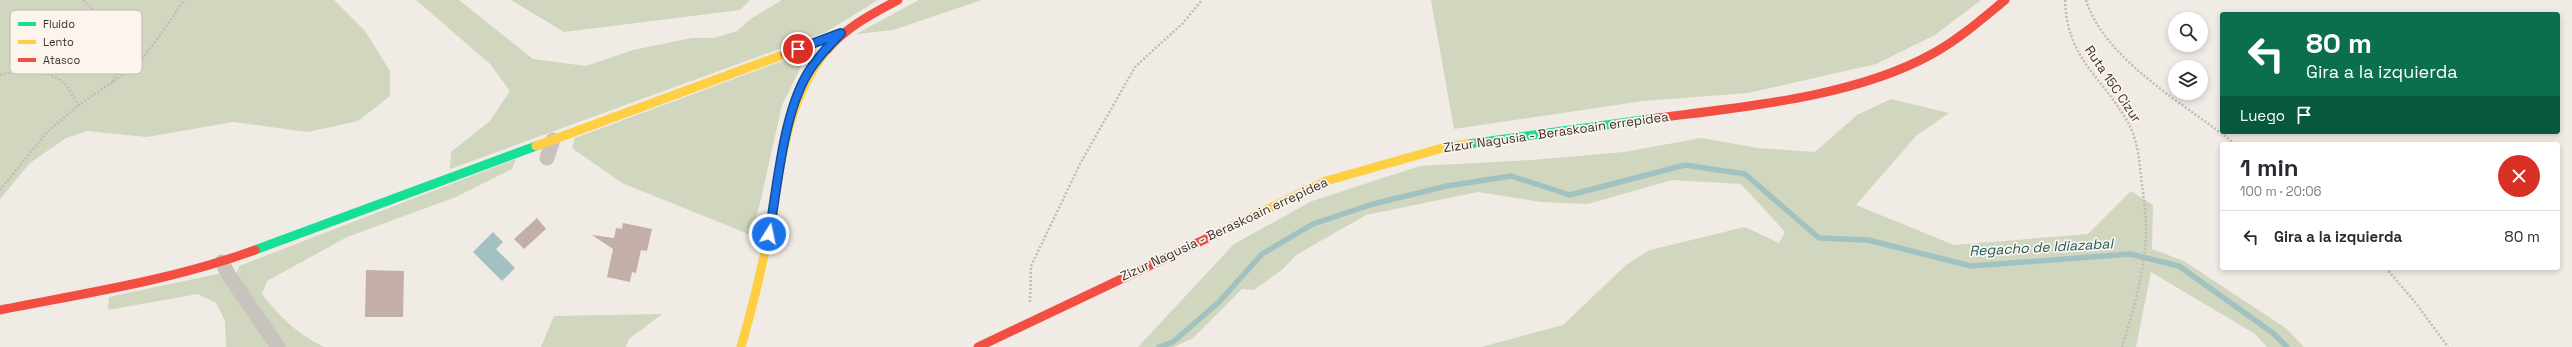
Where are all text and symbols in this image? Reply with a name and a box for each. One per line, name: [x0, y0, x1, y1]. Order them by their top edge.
legend: [10, 10, 142, 74]
map controls: [2168, 12, 2208, 100]
button: search: [2168, 12, 2208, 52]
text: Fluido: [43, 17, 75, 31]
text: 80 m: [2306, 25, 2372, 61]
icon: left: [2240, 28, 2292, 80]
pin: [781, 32, 815, 66]
text: Lento: [43, 35, 74, 49]
icon: arrive: [787, 38, 809, 60]
street label: Ruta 15C Cizur: [2081, 42, 2145, 126]
text: Atasco: [43, 53, 80, 67]
button: layers: [2168, 60, 2208, 100]
text: Gira a la izquierda: [2306, 60, 2458, 83]
icon: arrive: [2293, 104, 2315, 126]
text: Luego: [2240, 106, 2285, 125]
street label: Zizur Nagusia - Beraskoain errepidea: [1442, 108, 1670, 156]
text: 1 min: [2240, 152, 2299, 183]
button: close: [2498, 155, 2540, 197]
street label: Zizur Nagusia - Beraskoain errepidea: [1117, 173, 1331, 285]
text: 100 m · 20:06: [2240, 183, 2321, 200]
position arrow: [748, 213, 790, 255]
icon: left: [2240, 226, 2262, 248]
text: Gira a la izquierda: [2274, 227, 2402, 246]
text: 80 m: [2504, 227, 2540, 246]
water label: Regacho de Idiazabal: [1969, 234, 2115, 260]

